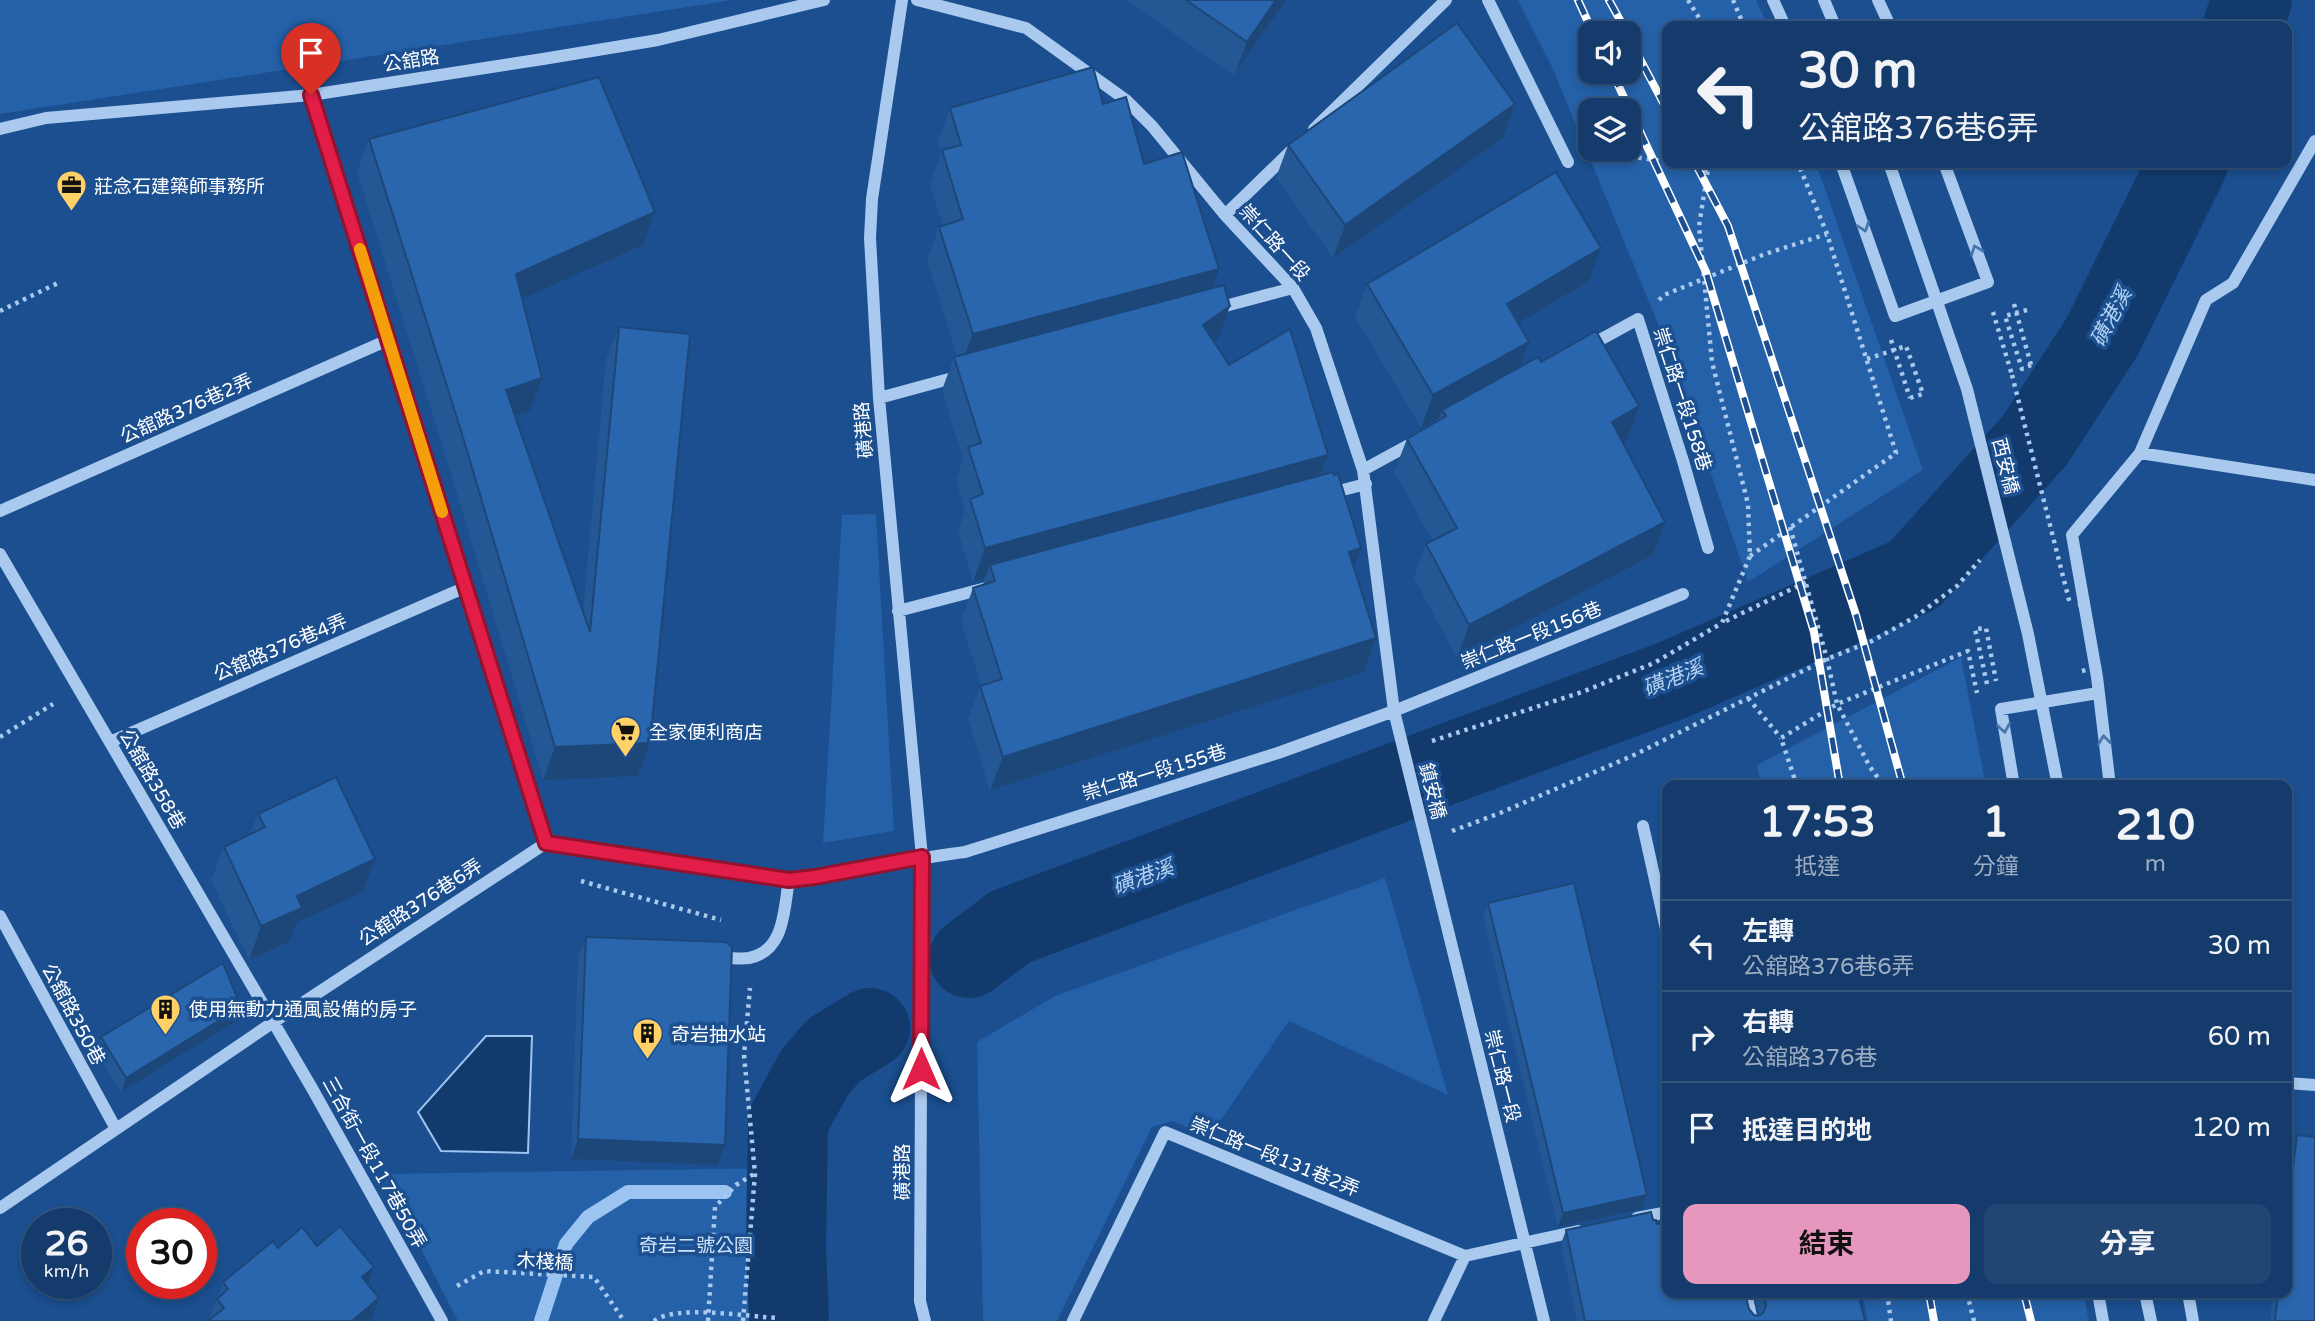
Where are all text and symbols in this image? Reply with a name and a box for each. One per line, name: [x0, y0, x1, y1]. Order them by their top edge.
map controls: [1578, 21, 1641, 161]
button: sound: [1578, 21, 1641, 84]
pin: [281, 23, 341, 95]
icon: arrive: [292, 34, 330, 72]
text: 30 m: [1798, 42, 1917, 101]
street label: 公舘路: [381, 46, 441, 76]
icon: left: [1683, 49, 1774, 140]
button: layers: [1578, 98, 1641, 161]
text: 公舘路376巷6弄: [1798, 110, 2038, 148]
office icon: 莊念石建築師事務所: [54, 169, 88, 213]
place label: 莊念石建築師事務所: [94, 176, 265, 198]
street label: 崇仁路一段: [1234, 200, 1314, 285]
one-way arrow: [1856, 221, 1870, 233]
one-way arrow: [1970, 244, 1984, 256]
water label: 磺港溪: [2086, 281, 2139, 351]
street label: 崇仁路一段158巷: [1648, 325, 1716, 474]
street label: 公舘路376巷2弄: [117, 370, 256, 448]
street label: 磺港路: [851, 401, 877, 459]
street label: 西安橋: [1987, 436, 2023, 497]
street label: 崇仁路一段156巷: [1458, 598, 1605, 674]
street label: 公舘路376巷4弄: [210, 610, 350, 686]
water label: 磺港溪: [1639, 654, 1710, 702]
supermarket icon: 全家便利商店: [609, 715, 643, 759]
place label: 全家便利商店: [649, 722, 763, 744]
one-way arrow: [1996, 722, 2011, 734]
street label: 公舘路358巷: [115, 726, 190, 833]
one-way arrow: [2097, 734, 2112, 745]
street label: 崇仁路一段155巷: [1079, 741, 1229, 805]
street label: 鎮安橋: [1414, 761, 1450, 822]
text: 17:53: [1759, 797, 1876, 848]
text: 1: [1982, 797, 2009, 848]
text: 210: [2116, 800, 2195, 851]
text: m: [2145, 850, 2166, 878]
text: 抵達: [1794, 853, 1840, 881]
text: 分鐘: [1973, 853, 2019, 881]
water label: 磺港溪: [1109, 854, 1180, 900]
street label: 公舘路376巷6弄: [355, 855, 486, 951]
text: 左轉: [1742, 916, 1794, 947]
icon: left: [1683, 927, 1721, 965]
text: 30 m: [2208, 930, 2271, 961]
text: 公舘路376巷6弄: [1742, 953, 1915, 981]
street label: 公舘路350巷: [37, 960, 109, 1069]
building icon: 使用無動力通風設備的房子: [149, 992, 183, 1036]
place label: 使用無動力通風設備的房子: [189, 999, 417, 1021]
text: 右轉: [1742, 1007, 1794, 1038]
building icon: 奇岩抽水站: [631, 1017, 665, 1061]
icon: right: [1683, 1018, 1721, 1056]
text: 60 m: [2208, 1021, 2271, 1052]
place label: 奇岩抽水站: [671, 1024, 766, 1046]
street label: 崇仁路一段: [1480, 1027, 1524, 1125]
position arrow: [884, 1032, 958, 1106]
text: 公舘路376巷: [1742, 1044, 1877, 1072]
street label: 三合街一段117巷50弄: [318, 1073, 430, 1252]
icon: arrive: [1683, 1109, 1721, 1147]
text: 120 m: [2191, 1112, 2271, 1143]
street label: 崇仁路一段131巷2弄: [1187, 1113, 1363, 1201]
text: 抵達目的地: [1742, 1115, 1872, 1146]
street label: 磺港路: [892, 1143, 914, 1201]
button: 結束: [1683, 1204, 1970, 1284]
button: 分享: [1984, 1204, 2271, 1284]
speed limit sign: 30: [126, 1208, 217, 1299]
text: 26: [45, 1223, 88, 1265]
park label: 奇岩二號公園: [639, 1235, 753, 1257]
street label: 木棧橋: [516, 1250, 574, 1274]
text: km/h: [44, 1260, 89, 1282]

